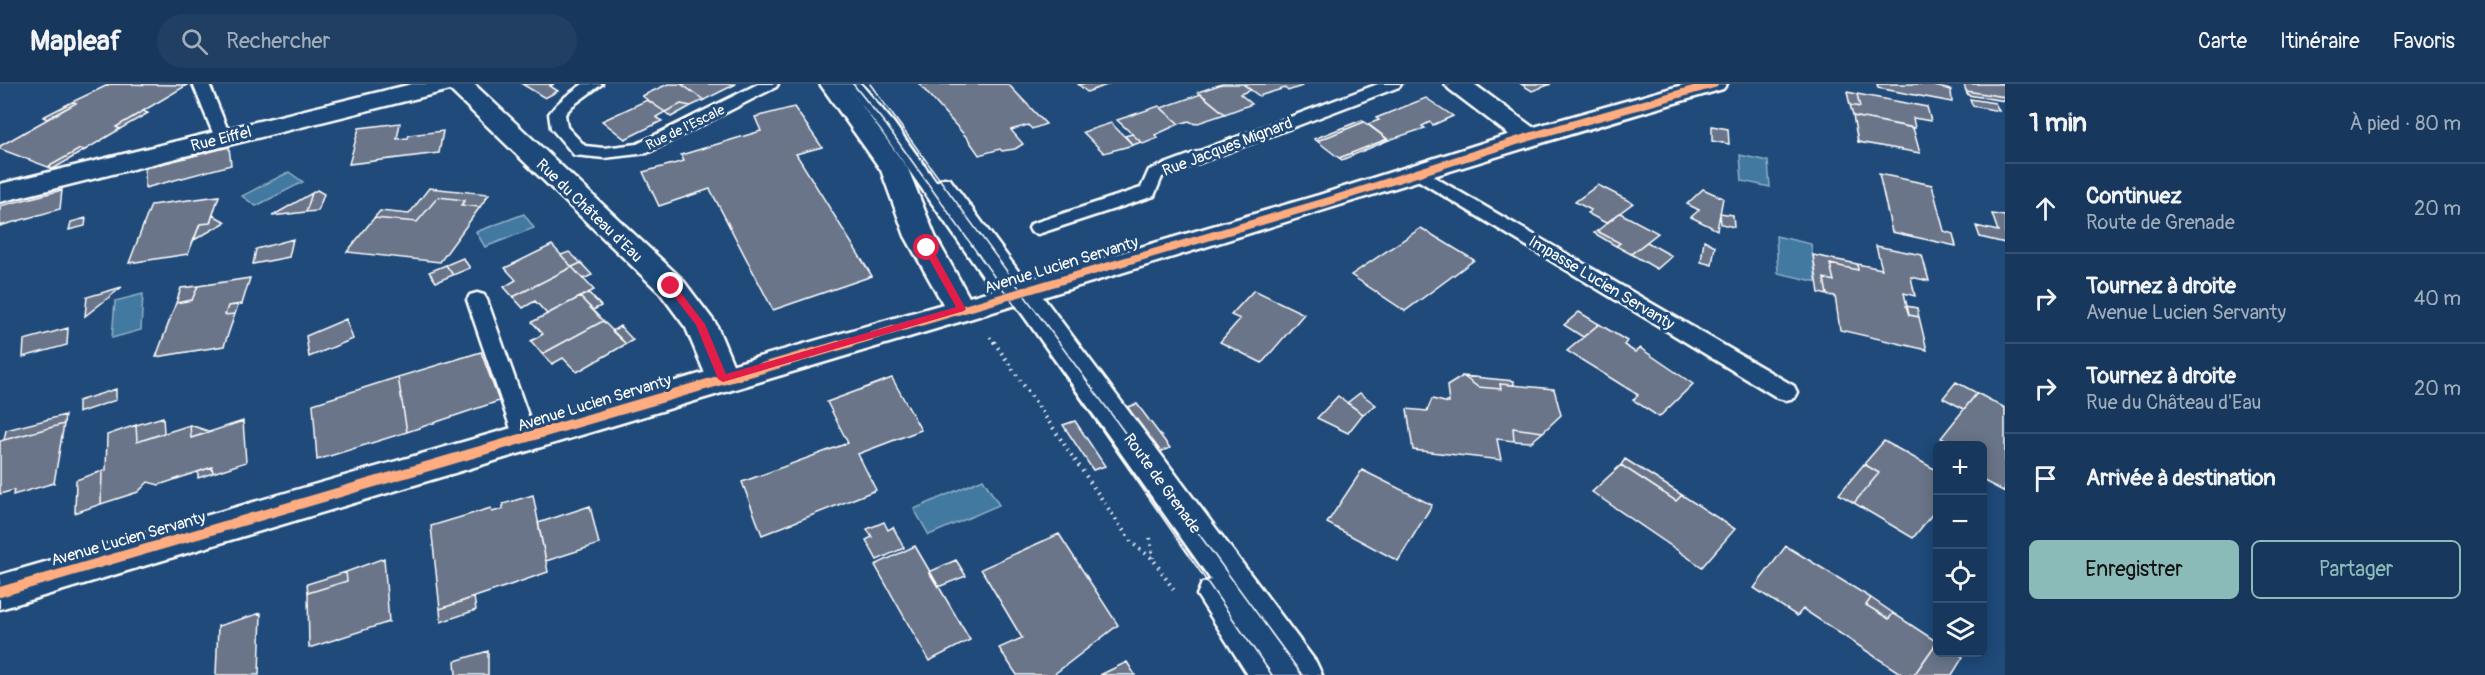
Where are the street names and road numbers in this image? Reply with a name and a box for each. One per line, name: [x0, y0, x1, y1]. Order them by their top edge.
street label: Rue de l'Escale: [643, 101, 727, 154]
street label: Rue Jacques Mignard: [1159, 113, 1295, 181]
street label: Rue Eiffel: [189, 122, 254, 156]
street label: Rue du Château d'Eau: [532, 155, 647, 267]
street label: Impasse Lucien Servanty: [1525, 231, 1678, 334]
street label: Avenue Lucien Servanty: [982, 232, 1141, 298]
street label: Avenue Lucien Servanty: [515, 370, 674, 436]
street label: Route de Grenade: [1119, 430, 1205, 538]
street label: Avenue Lucien Servanty: [49, 507, 208, 571]

